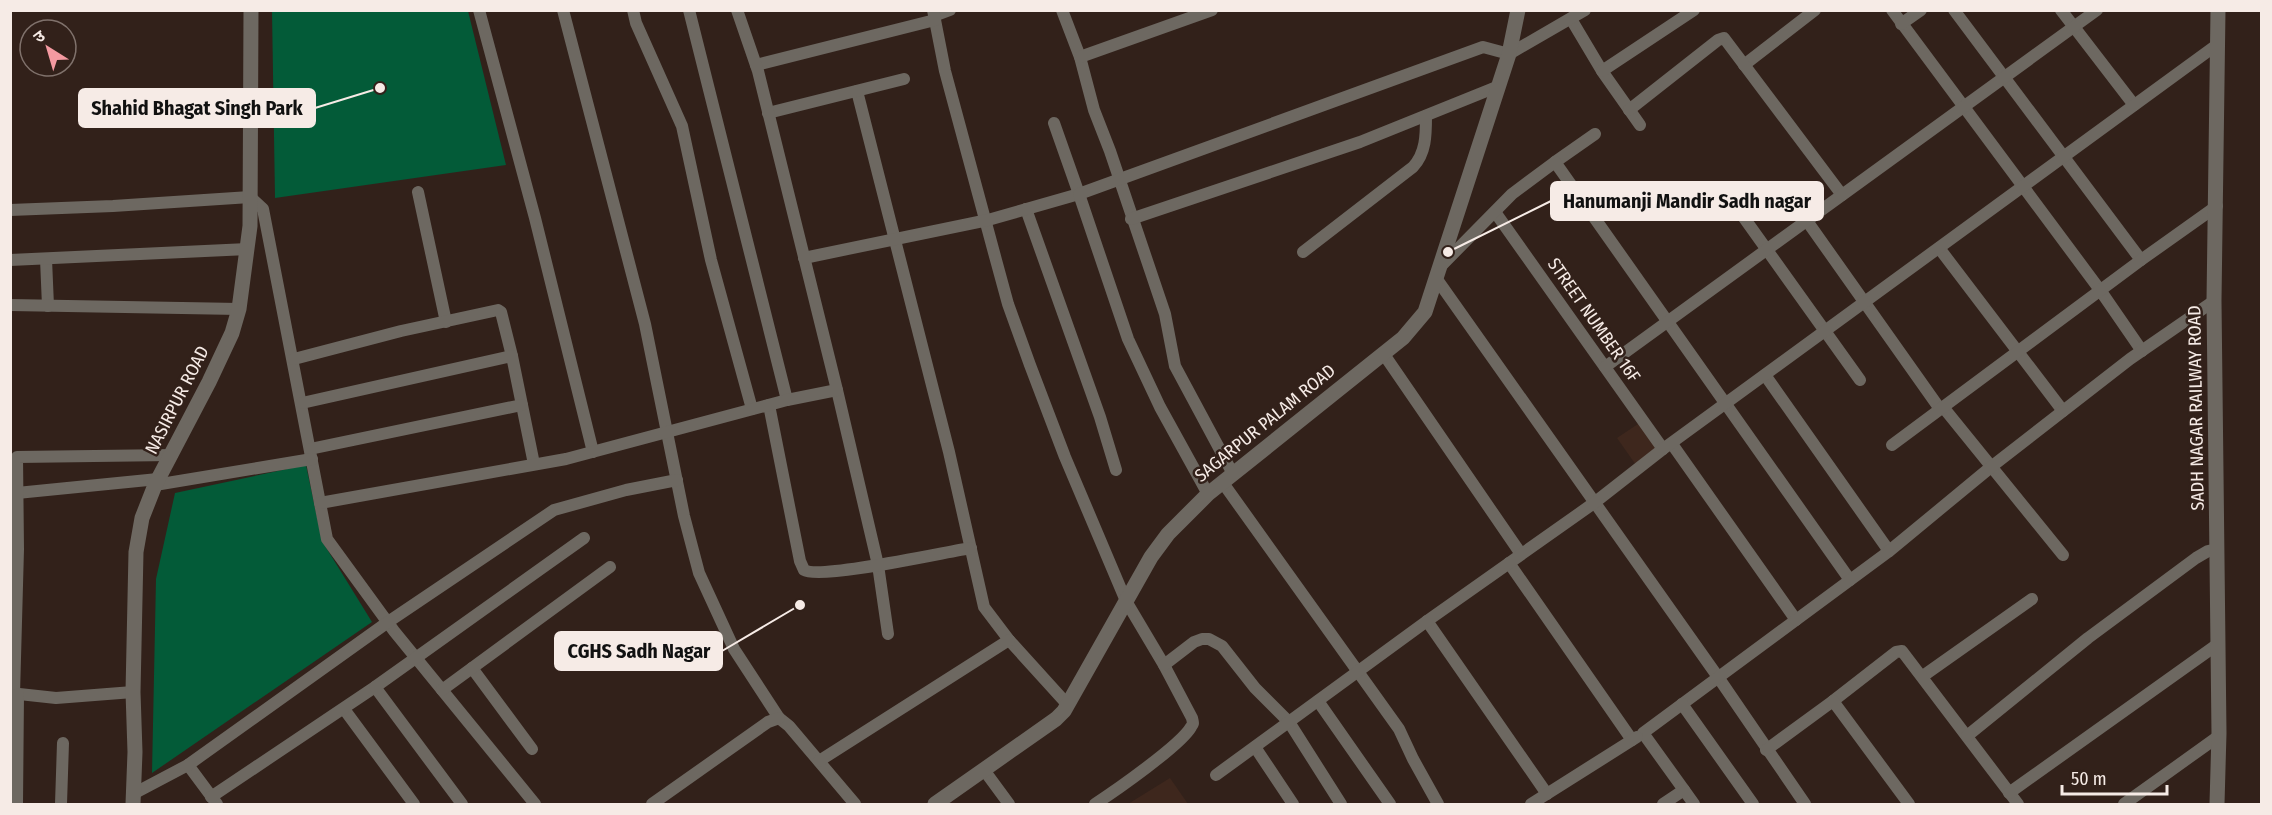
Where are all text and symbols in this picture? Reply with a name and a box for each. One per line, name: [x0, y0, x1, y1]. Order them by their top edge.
north arrow: [18, 18, 78, 78]
text: उ: [30, 26, 49, 47]
callout: Shahid Bhagat Singh Park: [79, 89, 315, 127]
text: Shahid Bhagat Singh Park: [91, 96, 304, 120]
callout: Hanumanji Mandir Sadh nagar: [1551, 182, 1823, 220]
text: Hanumanji Mandir Sadh nagar: [1563, 189, 1812, 213]
street label: STREET NUMBER 16F: [1543, 254, 1645, 386]
street label: SADH NAGAR RAILWAY ROAD: [2183, 305, 2209, 511]
street label: NASIRPUR ROAD: [140, 342, 214, 458]
street label: SAGARPUR PALAM ROAD: [1190, 359, 1340, 487]
callout: CGHS Sadh Nagar: [555, 632, 722, 670]
text: CGHS Sadh Nagar: [568, 639, 711, 663]
scale bar: [2062, 758, 2167, 796]
text: 50 m: [2071, 768, 2107, 790]

